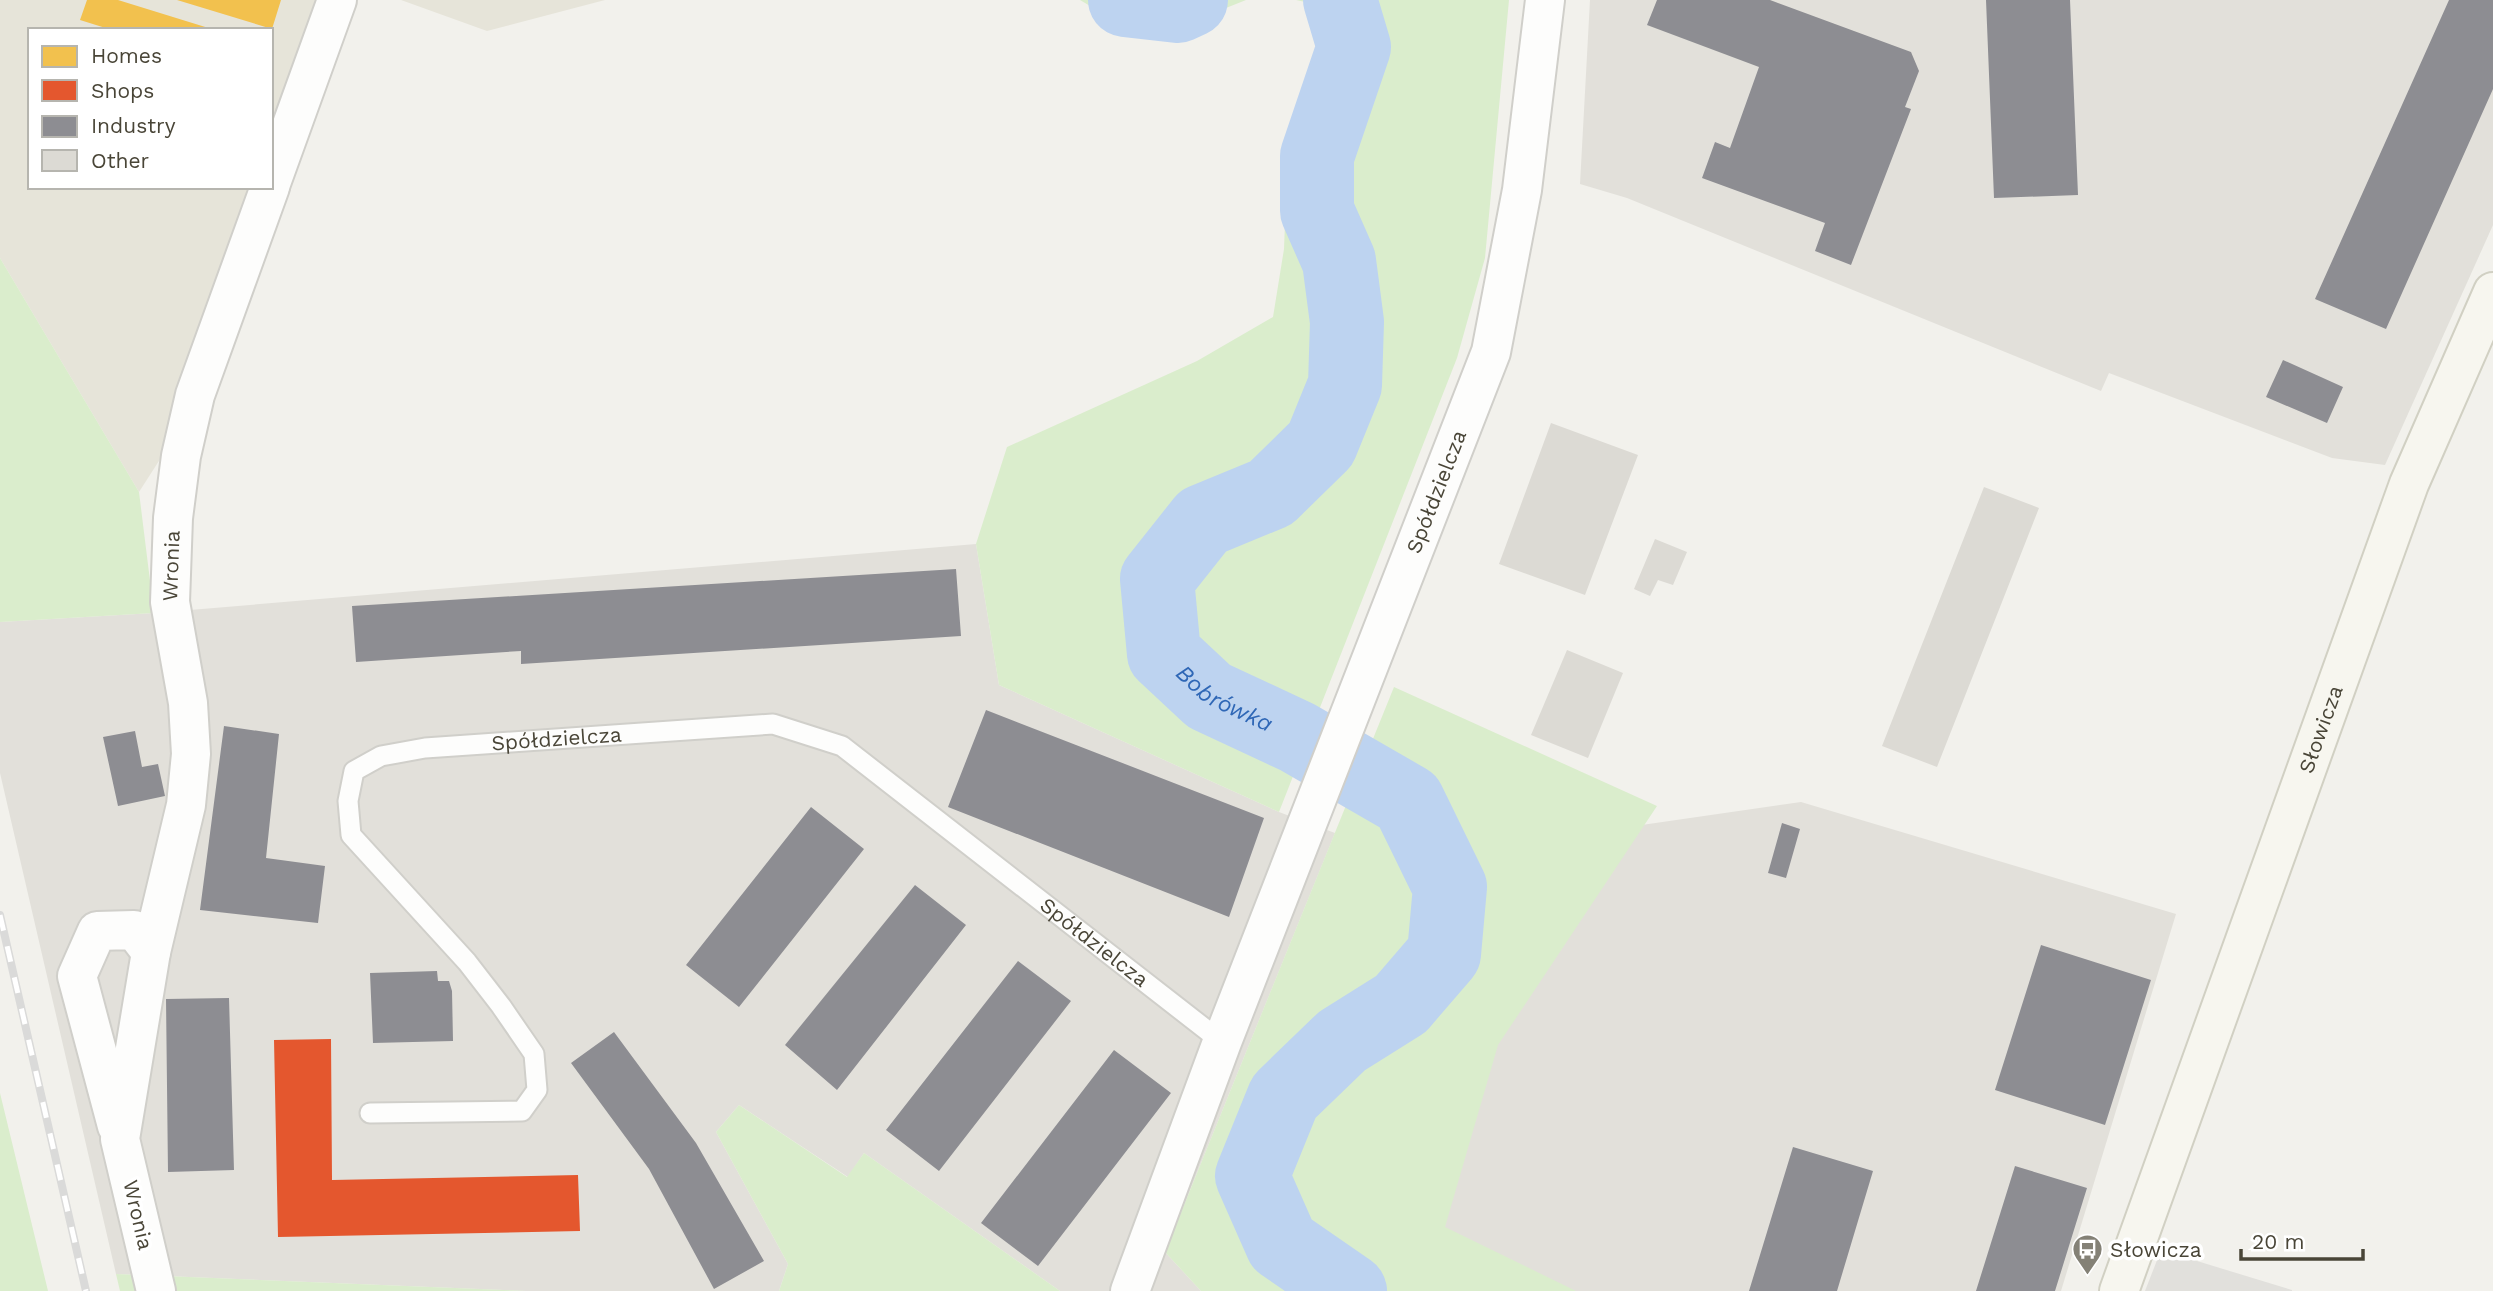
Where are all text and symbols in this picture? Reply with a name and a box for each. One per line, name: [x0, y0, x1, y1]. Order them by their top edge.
legend: [28, 28, 273, 189]
text: Homes: [91, 43, 162, 68]
text: Shops: [91, 78, 154, 103]
text: Industry: [91, 113, 176, 138]
text: Other: [91, 148, 150, 173]
street label: Spółdzielcza: [1401, 426, 1471, 557]
street label: Wronia: [157, 530, 185, 602]
water label: Bobrówka: [1170, 659, 1277, 738]
street label: Słowicza: [2293, 682, 2348, 776]
street label: Spółdzielcza: [491, 721, 623, 755]
street label: Spółdzielcza: [1035, 892, 1154, 992]
street label: Wronia: [118, 1178, 159, 1252]
scale bar: [2241, 1218, 2364, 1262]
text: 20 m: [2252, 1229, 2304, 1254]
bus stop icon: Słowicza: [2070, 1233, 2104, 1277]
place label: Słowicza: [2110, 1237, 2202, 1262]

